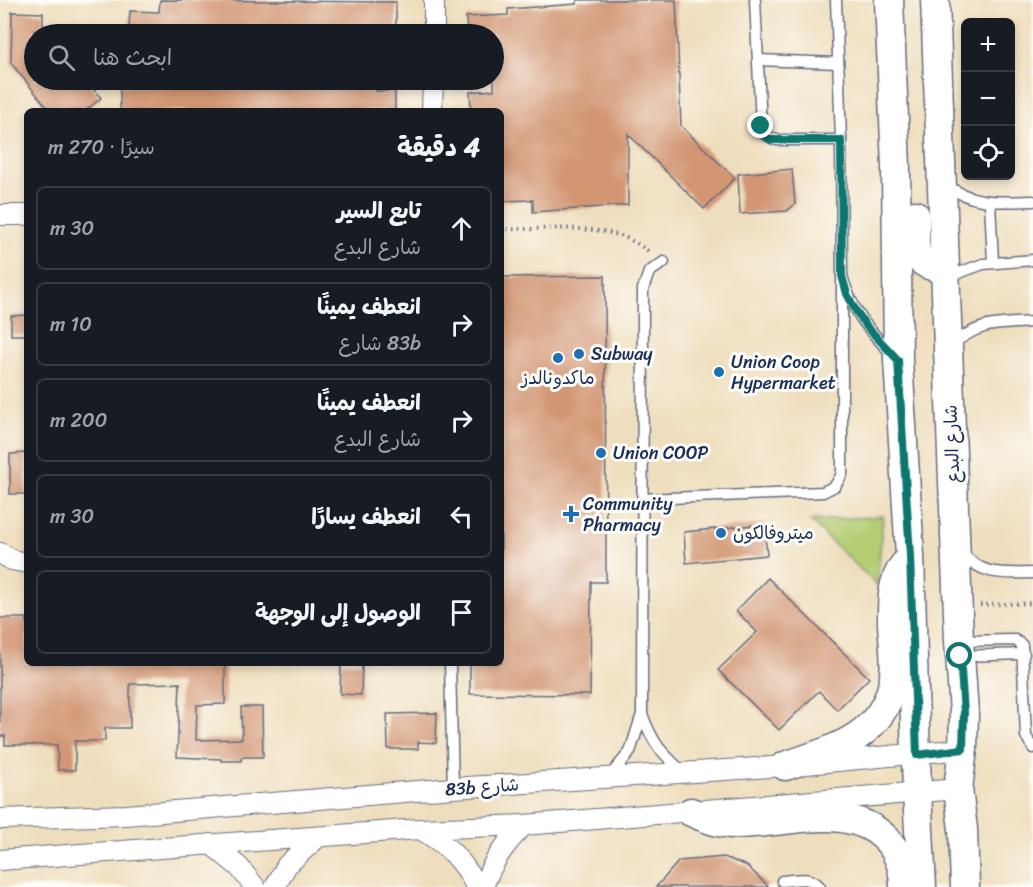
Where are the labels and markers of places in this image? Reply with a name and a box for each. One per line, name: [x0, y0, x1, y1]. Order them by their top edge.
place label: Subway: [591, 338, 653, 370]
place label: Union Coop Hypermarket: [731, 346, 836, 399]
marker: Subway: [572, 347, 586, 361]
marker: ماكدونالدز: [551, 351, 565, 365]
place label: ماكدونالدز: [519, 362, 595, 394]
marker: Union Coop Hypermarket: [712, 365, 726, 379]
place label: Union COOP: [613, 437, 709, 469]
marker: Union COOP: [594, 446, 608, 460]
place label: Community Pharmacy: [583, 488, 673, 541]
marker: Community Pharmacy: [564, 507, 578, 521]
place label: ميتروفالكون: [733, 517, 814, 549]
marker: ميتروفالكون: [714, 526, 728, 540]

